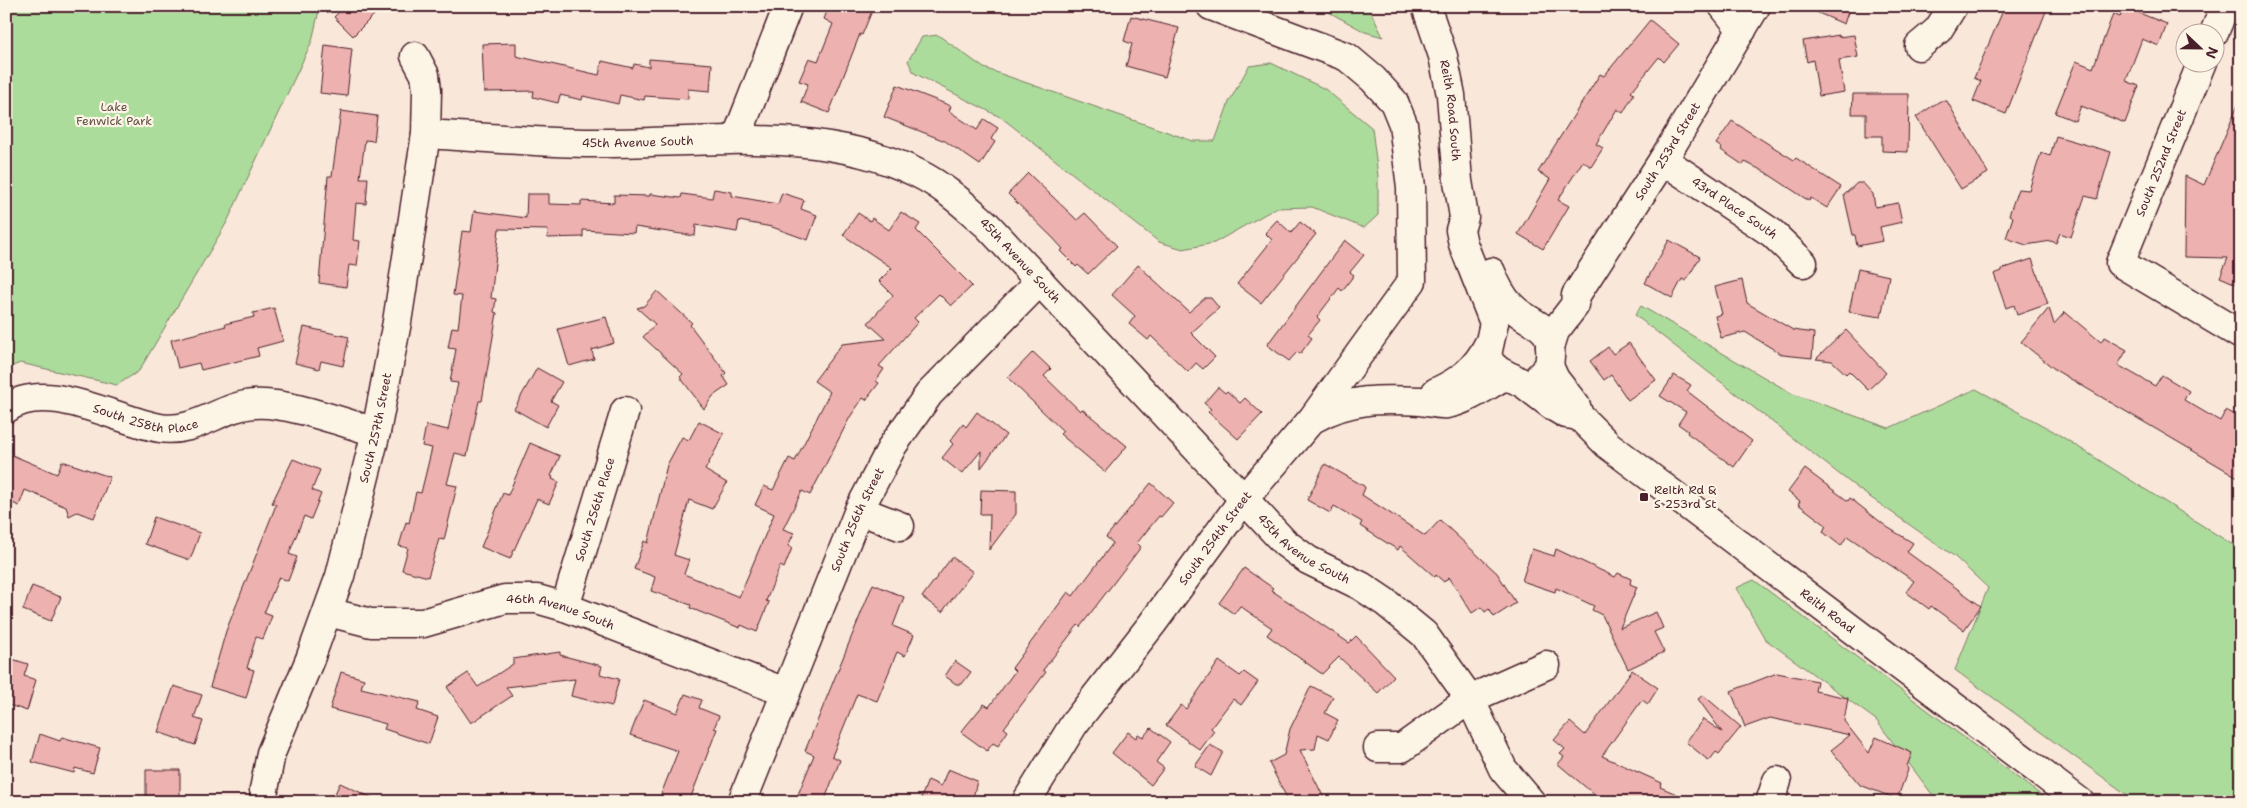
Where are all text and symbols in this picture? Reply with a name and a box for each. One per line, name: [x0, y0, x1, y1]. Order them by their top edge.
north arrow: [2174, 22, 2224, 72]
text: N: [2202, 44, 2222, 61]
street label: Reith Road South: [1436, 58, 1464, 162]
park label: Lake Fenwick Park: [76, 99, 152, 129]
street label: South 253rd Street: [1631, 99, 1704, 203]
street label: South 252nd Street: [2132, 107, 2190, 219]
street label: 45th Avenue South: [582, 133, 694, 151]
street label: 43rd Place South: [1688, 173, 1781, 242]
street label: 45th Avenue South: [976, 214, 1064, 307]
street label: South 257th Street: [356, 371, 395, 485]
street label: South 258th Place: [91, 400, 201, 437]
street label: South 256th Place: [571, 455, 618, 564]
street label: South 256th Street: [827, 465, 888, 574]
place label: Reith Rd & S 253rd St: [1654, 482, 1717, 512]
street label: South 254th Street: [1175, 488, 1255, 588]
marker: Reith Rd & S 253rd St: [1638, 491, 1650, 503]
street label: 45th Avenue South: [1254, 510, 1353, 587]
street label: Reith Road: [1797, 585, 1858, 637]
street label: 46th Avenue South: [506, 591, 617, 633]

